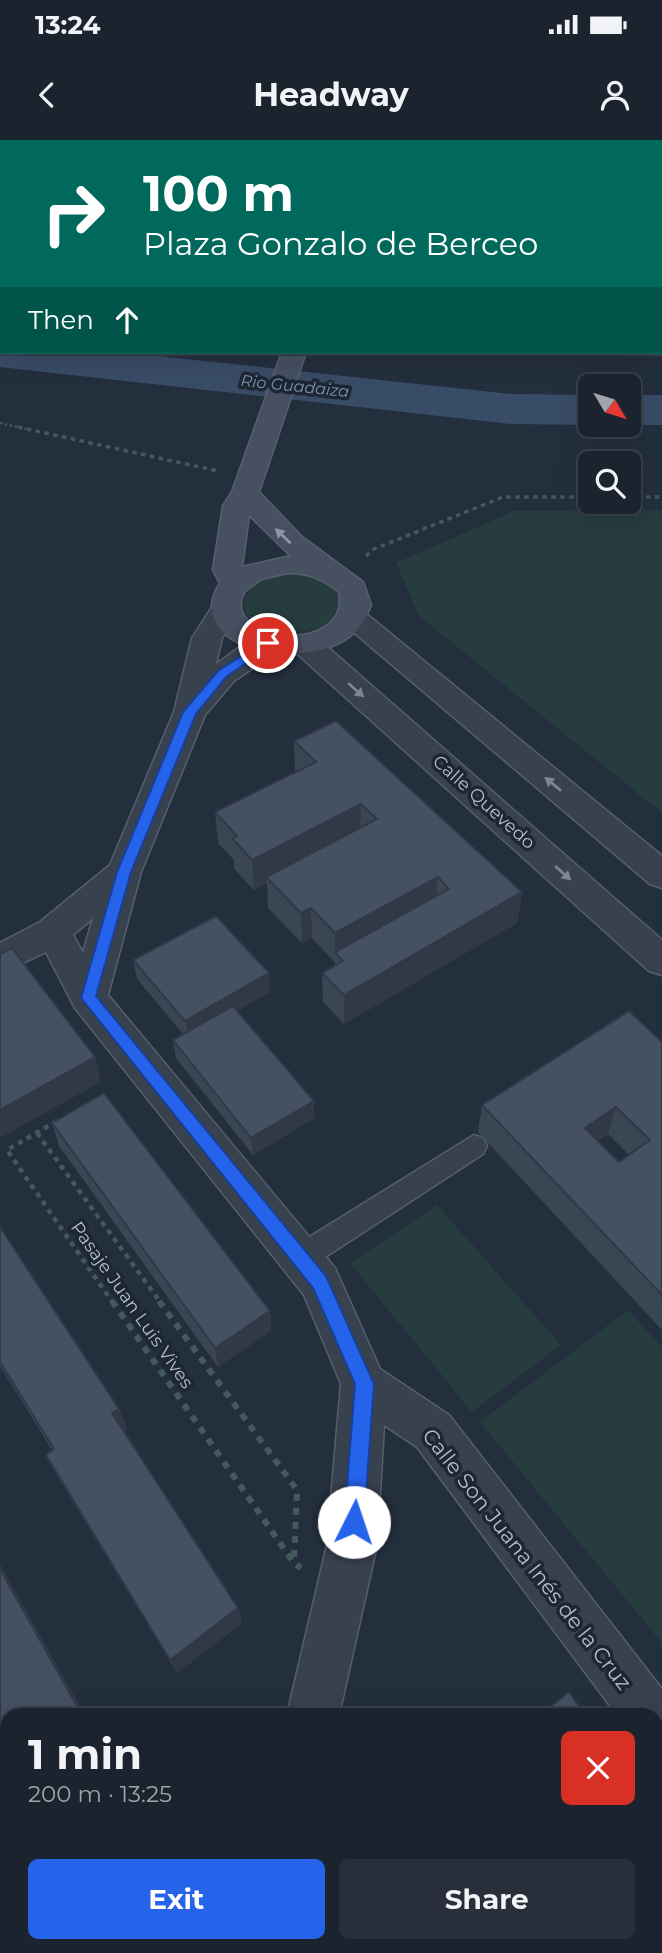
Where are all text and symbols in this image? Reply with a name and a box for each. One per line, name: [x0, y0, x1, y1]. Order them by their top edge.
text: 13:24: [35, 9, 100, 41]
text: Headway: [253, 75, 409, 114]
icon: back: [28, 76, 66, 114]
icon: person: [596, 76, 634, 114]
text: 100 m: [143, 164, 294, 223]
icon: right: [28, 168, 119, 259]
text: Plaza Gonzalo de Berceo: [143, 224, 538, 263]
icon: ahead: [108, 301, 146, 339]
text: Then: [28, 304, 94, 336]
water label: Rio Guadaiza: [240, 371, 350, 401]
north arrow: [578, 374, 640, 438]
map controls: [578, 374, 641, 514]
button: search: [578, 451, 641, 514]
one-way arrow: [275, 529, 292, 545]
pin: [238, 613, 298, 673]
icon: arrive: [249, 624, 287, 662]
one-way arrow: [348, 681, 365, 697]
street label: Calle Quevedo: [428, 750, 540, 854]
one-way arrow: [545, 777, 562, 792]
one-way arrow: [554, 865, 572, 881]
street label: Pasaje Juan Luis Vives: [66, 1217, 198, 1393]
street label: Calle Son Juana Inés de la Cruz: [417, 1423, 637, 1695]
position arrow: [317, 1485, 391, 1559]
text: 1 min: [28, 1728, 142, 1780]
button: close: [561, 1731, 635, 1805]
text: 200 m · 13:25: [28, 1780, 172, 1808]
button: Exit: [28, 1859, 325, 1939]
button: Share: [339, 1859, 635, 1939]

